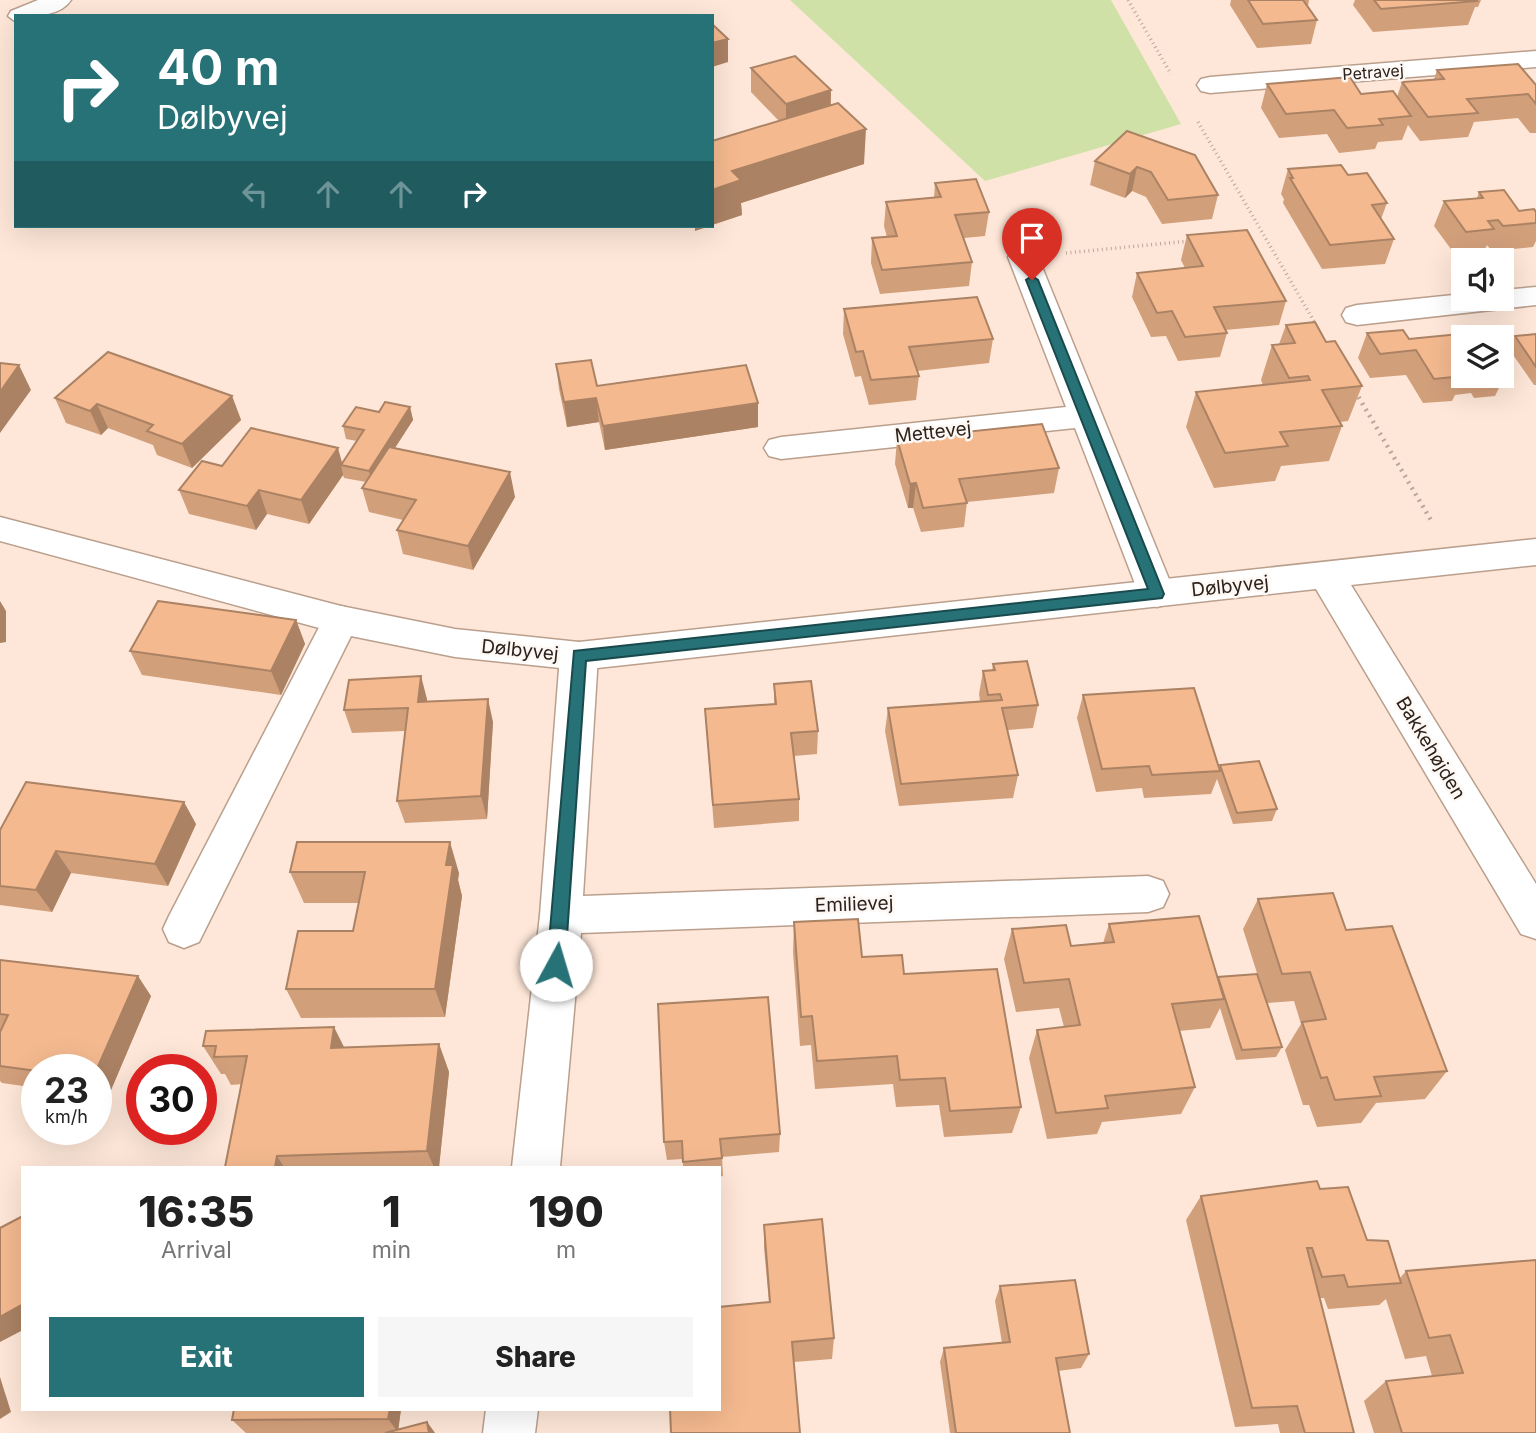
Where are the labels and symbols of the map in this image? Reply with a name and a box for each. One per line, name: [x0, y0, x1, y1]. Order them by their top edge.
street label: Petravej: [1342, 60, 1404, 84]
pin: [1002, 208, 1062, 280]
street label: Mettevej: [894, 417, 972, 447]
street label: Dølbyvej: [1190, 571, 1270, 601]
street label: Dølbyvej: [480, 635, 560, 665]
street label: Bakkehøjden: [1391, 692, 1471, 804]
street label: Emilievej: [814, 891, 894, 917]
position arrow: [519, 928, 593, 1002]
speed limit sign: 30: [126, 1054, 217, 1145]

